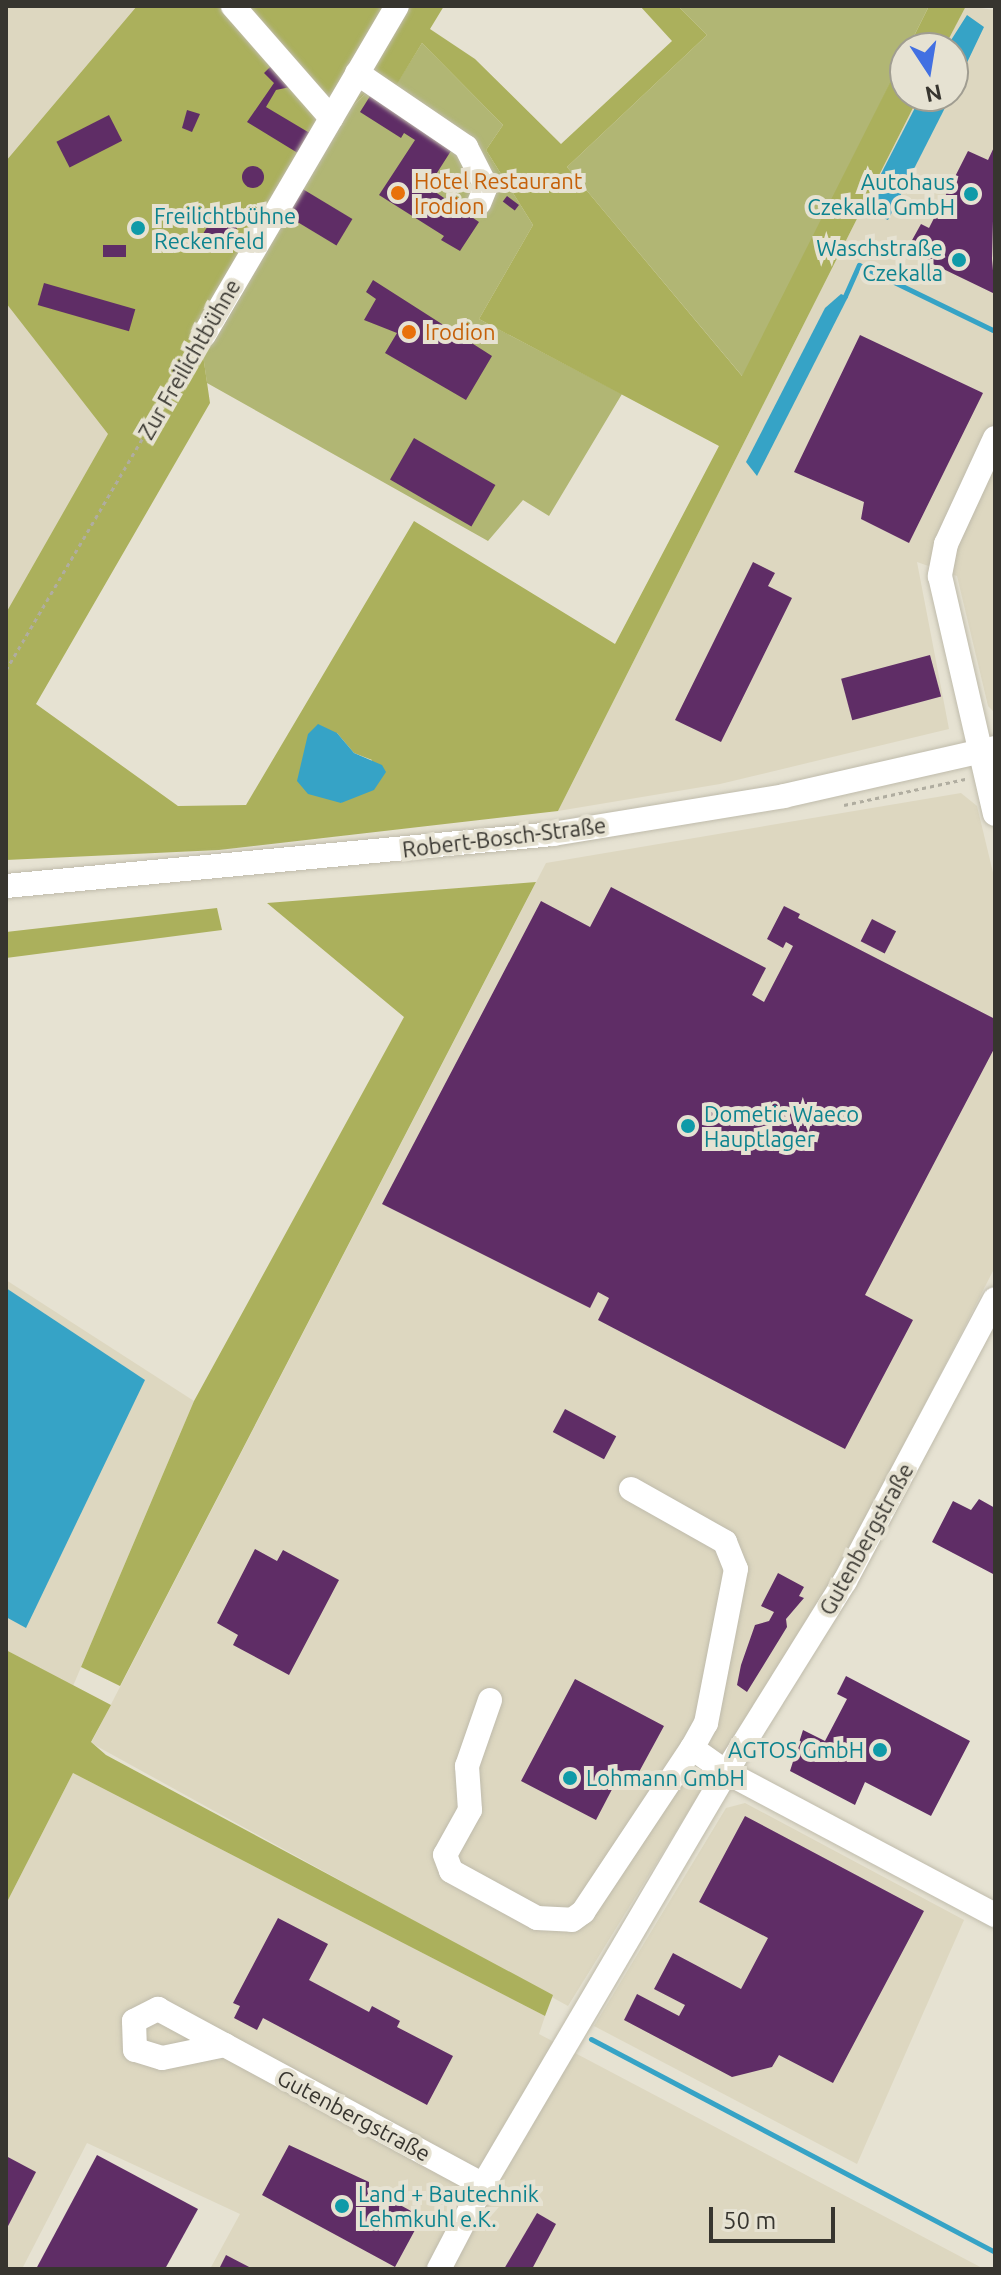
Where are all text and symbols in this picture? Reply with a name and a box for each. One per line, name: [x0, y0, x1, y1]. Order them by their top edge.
north arrow: [889, 32, 969, 112]
text: N: [923, 80, 944, 108]
place label: Hotel Restaurant Irodion: [414, 167, 582, 218]
place label: Autohaus Czekalla GmbH: [807, 168, 955, 220]
marker: Hotel Restaurant Irodion: [389, 184, 407, 202]
marker: Autohaus Czekalla GmbH: [962, 185, 980, 203]
place label: Freilichtbühne Reckenfeld: [154, 202, 296, 254]
marker: Freilichtbühne Reckenfeld: [129, 219, 147, 237]
place label: Waschstraße Czekalla: [816, 234, 943, 286]
marker: Waschstraße Czekalla: [950, 251, 968, 269]
street label: Zur Freilichtbühne: [132, 274, 246, 444]
place label: Irodion: [425, 319, 495, 345]
marker: Irodion: [400, 323, 418, 341]
street label: Robert-Bosch-Straße: [401, 811, 607, 863]
place label: Dometic Waeco Hauptlager: [704, 1100, 859, 1152]
marker: Dometic Waeco Hauptlager: [679, 1117, 697, 1135]
street label: Gutenbergstraße: [813, 1458, 919, 1620]
place label: AGTOS GmbH: [728, 1737, 864, 1763]
marker: AGTOS GmbH: [871, 1741, 889, 1759]
place label: Lohmann GmbH: [586, 1765, 745, 1791]
marker: Lohmann GmbH: [561, 1769, 579, 1787]
street label: Gutenbergstraße: [273, 2064, 435, 2166]
place label: Land + Bautechnik Lehmkuhl e.K.: [358, 2180, 539, 2232]
scale bar: [713, 2191, 839, 2241]
marker: Land + Bautechnik Lehmkuhl e.K.: [333, 2197, 351, 2215]
text: 50 m: [723, 2207, 776, 2234]

